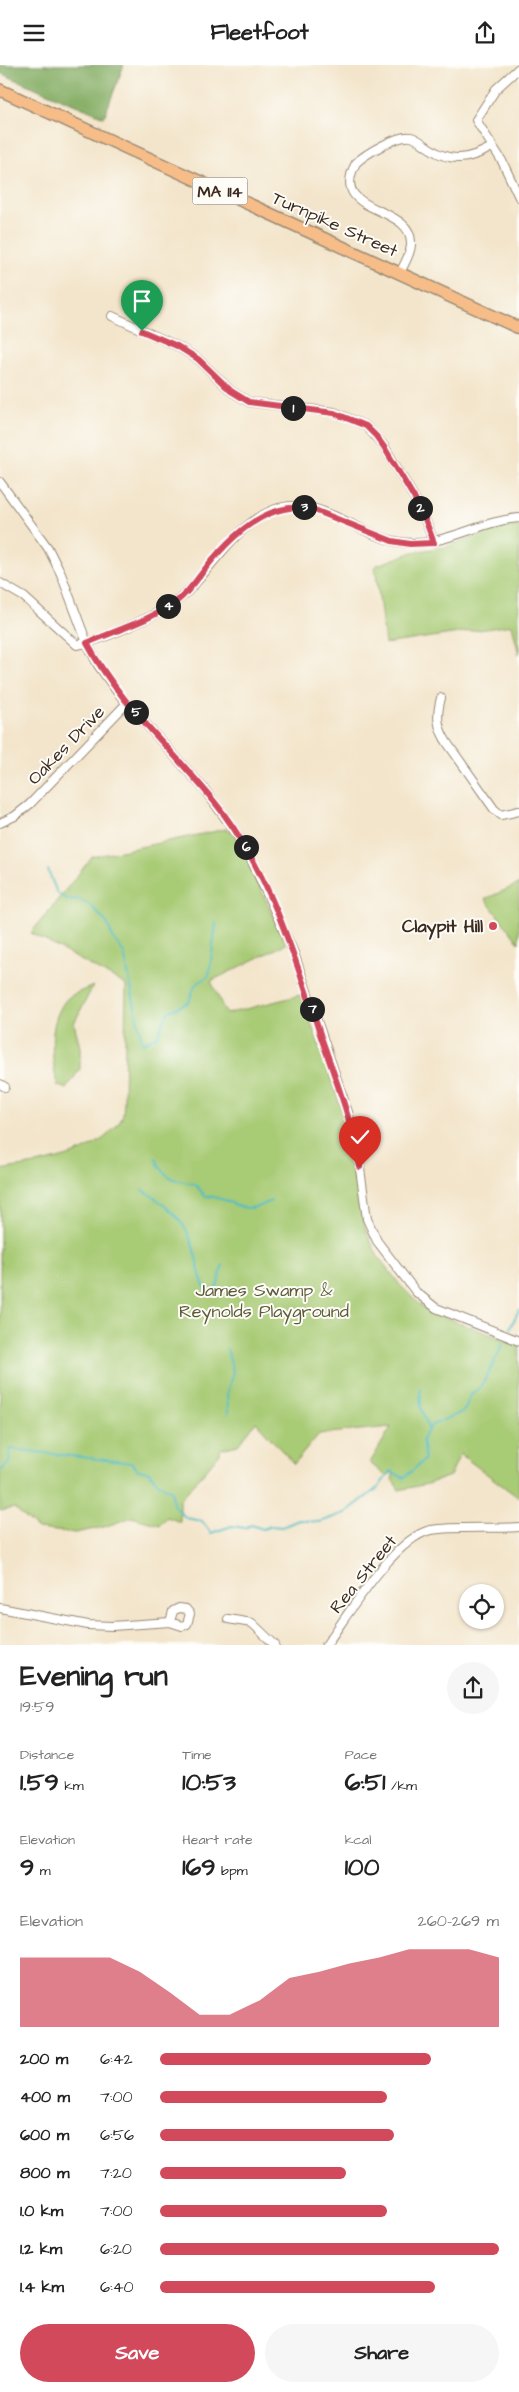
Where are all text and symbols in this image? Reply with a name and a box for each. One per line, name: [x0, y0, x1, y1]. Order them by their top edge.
text: Fleetfoot: [210, 17, 309, 48]
icon: menu: [20, 19, 48, 47]
icon: share: [471, 19, 499, 47]
road number: MA 114: [192, 177, 248, 205]
street label: Turnpike Street: [268, 185, 402, 264]
pin: [121, 280, 163, 331]
icon: arrive: [128, 287, 156, 315]
pin: 1: [280, 395, 306, 421]
text: 1: [293, 398, 294, 418]
pin: 3: [292, 495, 316, 519]
pin: 2: [408, 495, 432, 521]
text: 3: [301, 497, 308, 517]
text: 2: [416, 498, 425, 518]
pin: 4: [156, 593, 180, 619]
text: 4: [164, 596, 173, 616]
pin: 5: [124, 699, 148, 725]
street label: Oakes Drive: [22, 700, 111, 791]
text: 5: [132, 702, 141, 722]
pin: 6: [234, 835, 258, 859]
text: 6: [242, 837, 251, 857]
place label: Claypit Hill: [402, 914, 483, 940]
marker: Claypit Hill: [487, 920, 499, 932]
pin: 7: [300, 997, 324, 1021]
text: 7: [308, 999, 317, 1019]
pin: [339, 1116, 381, 1167]
icon: check: [346, 1123, 374, 1151]
park label: James Swamp & Reynolds Playground: [179, 1278, 349, 1325]
street label: Rea Street: [324, 1529, 403, 1619]
map controls: [459, 1584, 504, 1629]
button: locate: [459, 1584, 504, 1629]
text: Evening run: [20, 1657, 168, 1696]
button: share: [447, 1662, 499, 1714]
text: 19:59: [20, 1696, 54, 1718]
text: Distance: [20, 1745, 74, 1765]
text: Time: [182, 1745, 212, 1765]
text: Pace: [345, 1745, 377, 1765]
text: 1.59: [20, 1765, 59, 1800]
text: 10:53: [182, 1765, 236, 1800]
text: 6:51: [345, 1765, 385, 1800]
text: km: [59, 1776, 84, 1796]
text: /km: [385, 1776, 417, 1796]
text: Elevation: [20, 1830, 75, 1850]
text: Heart rate: [182, 1830, 253, 1850]
text: kcal: [345, 1830, 371, 1850]
text: 9: [20, 1850, 34, 1885]
text: 169: [182, 1850, 215, 1885]
text: 100: [345, 1850, 379, 1885]
text: m: [34, 1861, 51, 1881]
text: bpm: [215, 1861, 248, 1881]
text: Elevation: [20, 1910, 83, 1932]
text: 260–269 m: [418, 1910, 499, 1932]
text: 200 m: [20, 2048, 68, 2070]
text: 6:42: [100, 2048, 133, 2070]
text: 400 m: [20, 2086, 70, 2108]
text: 7:00: [100, 2086, 133, 2108]
text: 600 m: [20, 2124, 69, 2146]
text: 6:56: [100, 2124, 134, 2146]
text: 800 m: [20, 2162, 69, 2184]
text: 7:20: [100, 2162, 132, 2184]
text: 1.0 km: [20, 2200, 63, 2222]
text: 7:00: [100, 2200, 133, 2222]
text: 1.2 km: [20, 2238, 62, 2260]
text: 6:20: [100, 2238, 132, 2260]
text: 1.4 km: [20, 2276, 64, 2298]
text: 6:40: [100, 2276, 134, 2298]
button: Save: [20, 2324, 255, 2382]
button: Share: [265, 2324, 499, 2382]

